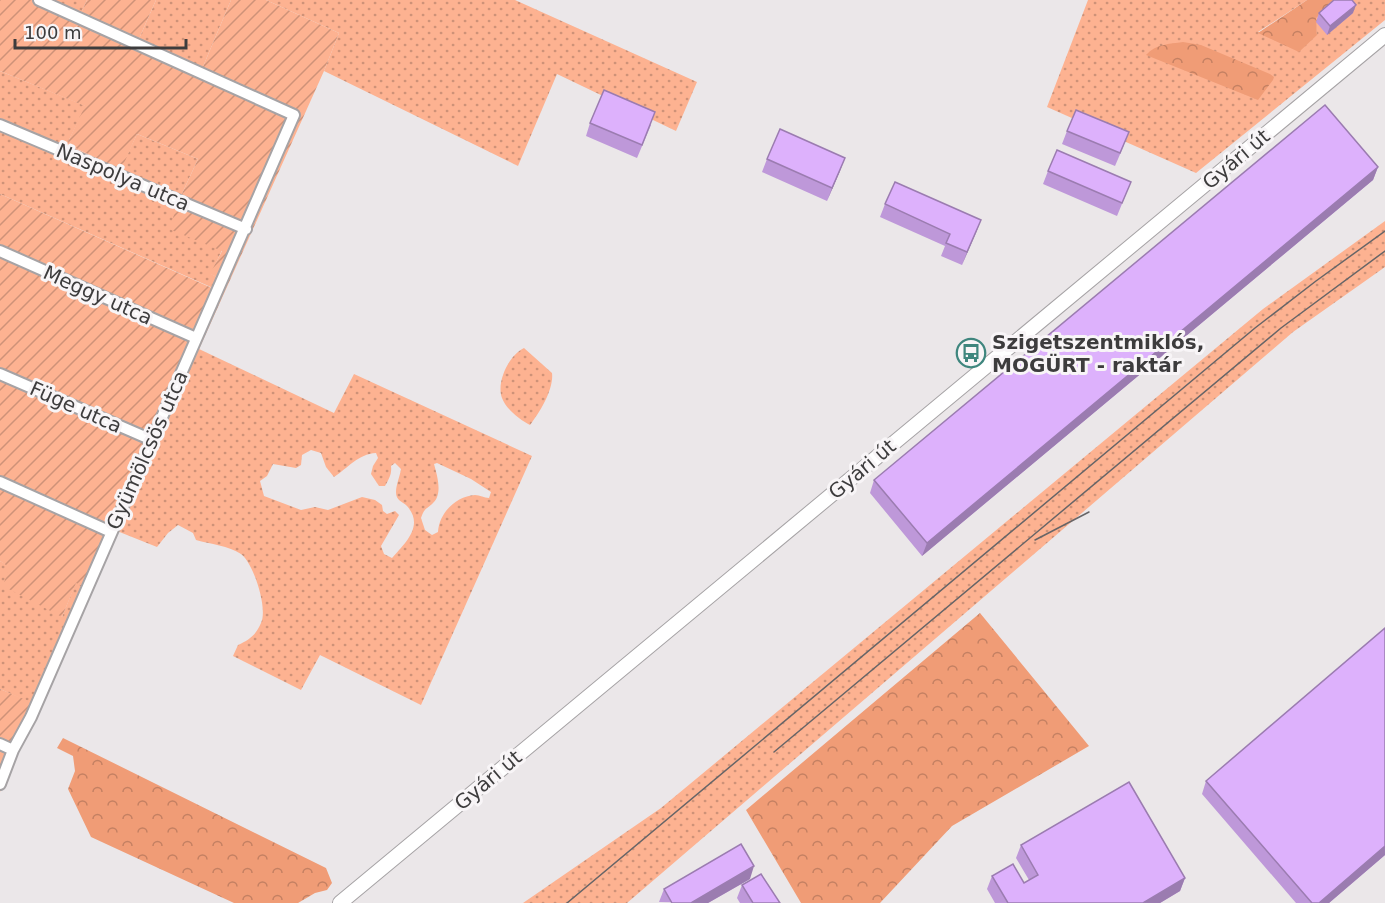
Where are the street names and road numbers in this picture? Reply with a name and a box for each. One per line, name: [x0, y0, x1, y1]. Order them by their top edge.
street label: Gyári út: [1198, 124, 1275, 194]
street label: Naspolya utca: [53, 138, 193, 216]
street label: Meggy utca: [40, 260, 156, 330]
street label: Gyümölcsös utca: [101, 367, 193, 533]
street label: Füge utca: [26, 376, 126, 438]
street label: Gyári út: [824, 434, 901, 504]
street label: Gyári út: [450, 745, 527, 815]

